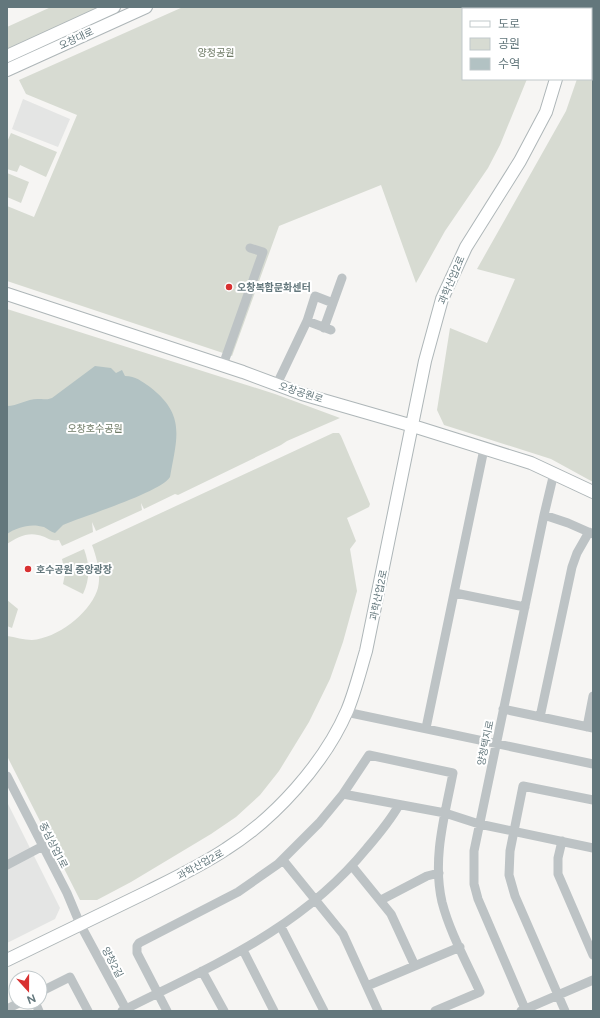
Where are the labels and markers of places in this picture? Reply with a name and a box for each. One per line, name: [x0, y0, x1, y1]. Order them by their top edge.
place label: 오창복합문화센터: [237, 281, 311, 294]
marker: 오창복합문화센터: [224, 282, 234, 292]
place label: 호수공원 중앙광장: [36, 563, 112, 576]
marker: 호수공원 중앙광장: [23, 564, 33, 574]

